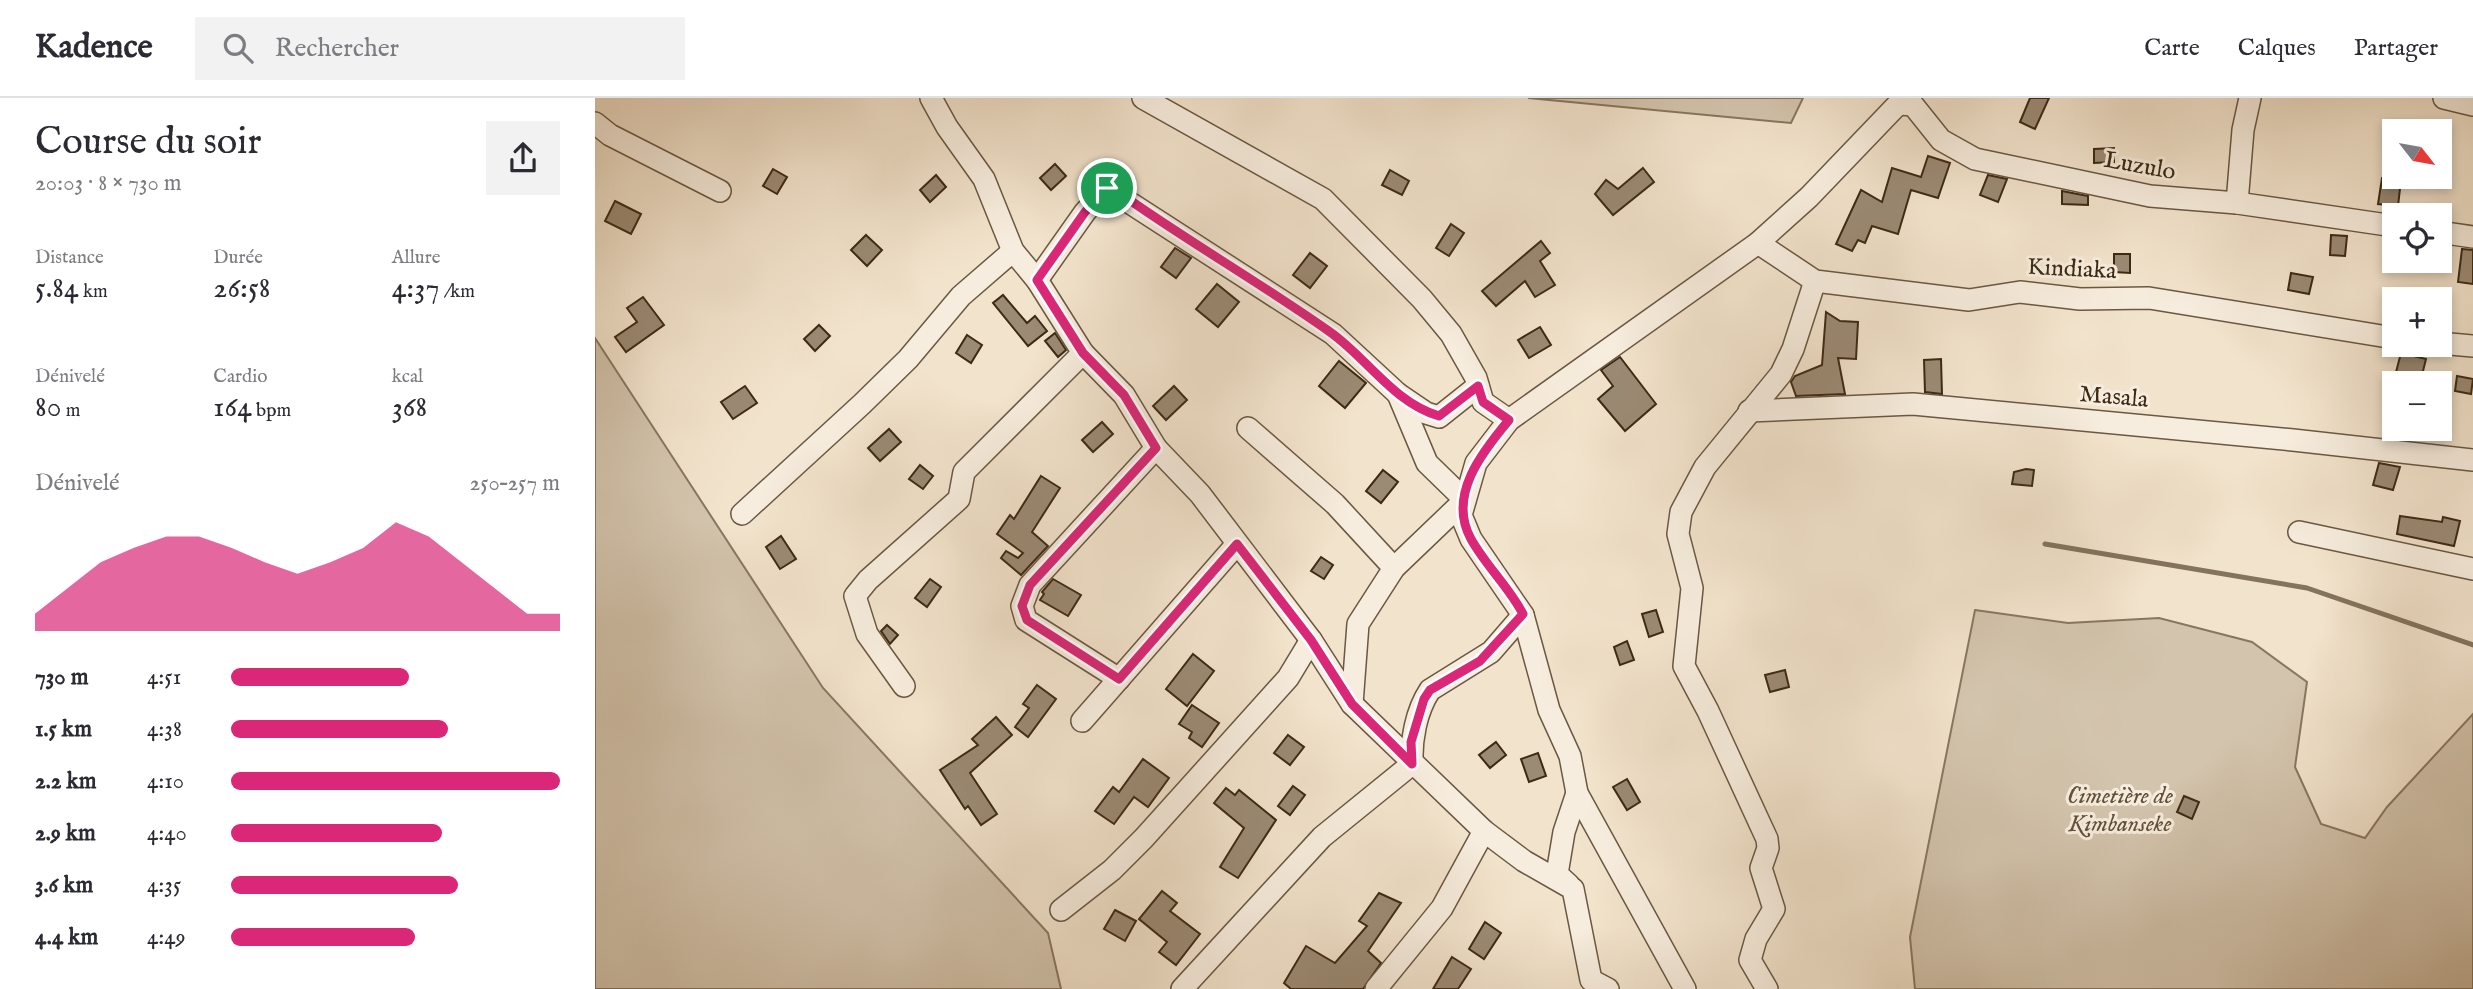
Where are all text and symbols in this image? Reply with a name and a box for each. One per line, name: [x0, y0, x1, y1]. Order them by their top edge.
search box: [195, 17, 685, 80]
text: Kadence: [35, 27, 153, 69]
icon: search: [219, 29, 257, 67]
text: Rechercher: [275, 32, 399, 65]
text: Carte: [2144, 33, 2200, 64]
text: Calques: [2238, 33, 2316, 64]
text: Partager: [2354, 33, 2438, 64]
text: Course du soir: [35, 119, 261, 167]
north arrow: [2382, 119, 2452, 189]
map controls: [2382, 119, 2452, 441]
button: share: [486, 121, 560, 195]
street label: Luzulo: [2101, 145, 2178, 188]
pin: [1077, 158, 1137, 218]
text: 20:03 · 8 × 730 m: [35, 169, 182, 198]
icon: arrive: [1088, 169, 1126, 207]
button: locate: [2382, 203, 2452, 273]
text: Distance: [35, 246, 104, 270]
text: Durée: [213, 246, 263, 270]
text: Allure: [392, 246, 440, 270]
street label: Kindiaka: [2026, 252, 2118, 287]
text: 5.84: [35, 270, 79, 308]
text: 26:58: [213, 270, 271, 308]
text: 4:37: [392, 270, 440, 308]
text: km: [79, 280, 108, 304]
text: /km: [440, 280, 475, 304]
button: +: [2382, 287, 2452, 357]
text: Dénivelé: [35, 365, 105, 389]
text: Cardio: [213, 365, 267, 389]
text: kcal: [392, 365, 423, 389]
button: −: [2382, 371, 2452, 441]
street label: Masala: [2078, 379, 2150, 416]
text: 80: [35, 389, 62, 427]
text: 164: [213, 389, 252, 427]
text: 368: [392, 389, 427, 427]
text: m: [62, 399, 80, 423]
text: bpm: [252, 399, 291, 423]
text: Dénivelé: [35, 469, 120, 498]
text: 250–257 m: [469, 469, 560, 498]
text: 730 m: [35, 663, 88, 692]
text: 4:51: [147, 663, 181, 692]
text: 1.5 km: [35, 715, 92, 744]
text: 4:38: [147, 715, 182, 744]
text: 2.2 km: [35, 767, 97, 796]
text: 4:10: [147, 767, 184, 796]
park label: Cimetière de Kimbanseke: [2067, 781, 2173, 840]
text: 2.9 km: [35, 819, 96, 848]
text: 4:40: [147, 819, 187, 848]
text: 3.6 km: [35, 871, 93, 900]
text: 4:35: [147, 871, 181, 900]
text: 4.4 km: [35, 923, 98, 952]
text: 4:49: [147, 923, 186, 952]

